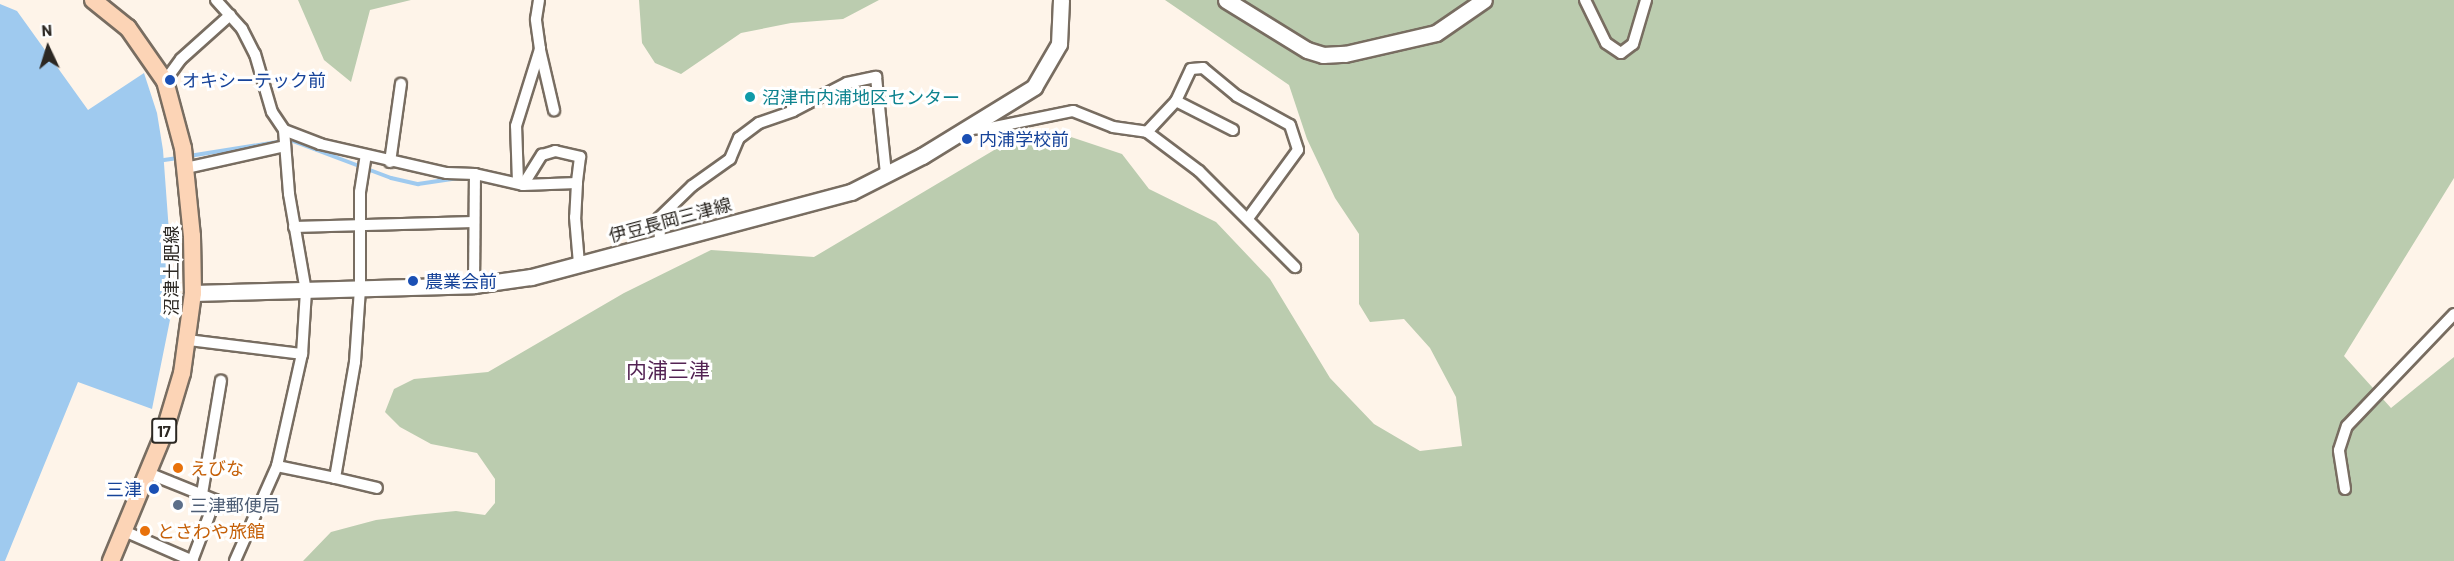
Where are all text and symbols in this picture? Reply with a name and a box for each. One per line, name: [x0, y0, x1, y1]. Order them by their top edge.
north arrow: [18, 18, 78, 78]
text: N: [41, 20, 53, 39]
place label: オキシーテック前: [182, 69, 326, 91]
marker: オキシーテック前: [163, 73, 177, 87]
place label: 沼津市内浦地区センター: [762, 86, 960, 108]
marker: 沼津市内浦地区センター: [743, 90, 757, 104]
place label: 内浦学校前: [979, 128, 1069, 150]
marker: 内浦学校前: [960, 132, 974, 146]
street label: 伊豆長岡三津線: [606, 193, 734, 247]
street label: 沼津土肥線: [160, 226, 182, 316]
place label: 農業会前: [425, 270, 497, 292]
marker: 農業会前: [406, 274, 420, 288]
district label: 内浦三津: [626, 357, 710, 383]
road number: 17: [150, 418, 178, 444]
place label: えびな: [190, 457, 244, 479]
marker: えびな: [171, 461, 185, 475]
place label: 三津: [106, 478, 142, 500]
marker: 三津: [147, 482, 161, 496]
place label: 三津郵便局: [190, 494, 280, 516]
marker: 三津郵便局: [171, 498, 185, 512]
place label: とさわや旅館: [157, 520, 265, 542]
marker: とさわや旅館: [138, 524, 152, 538]

